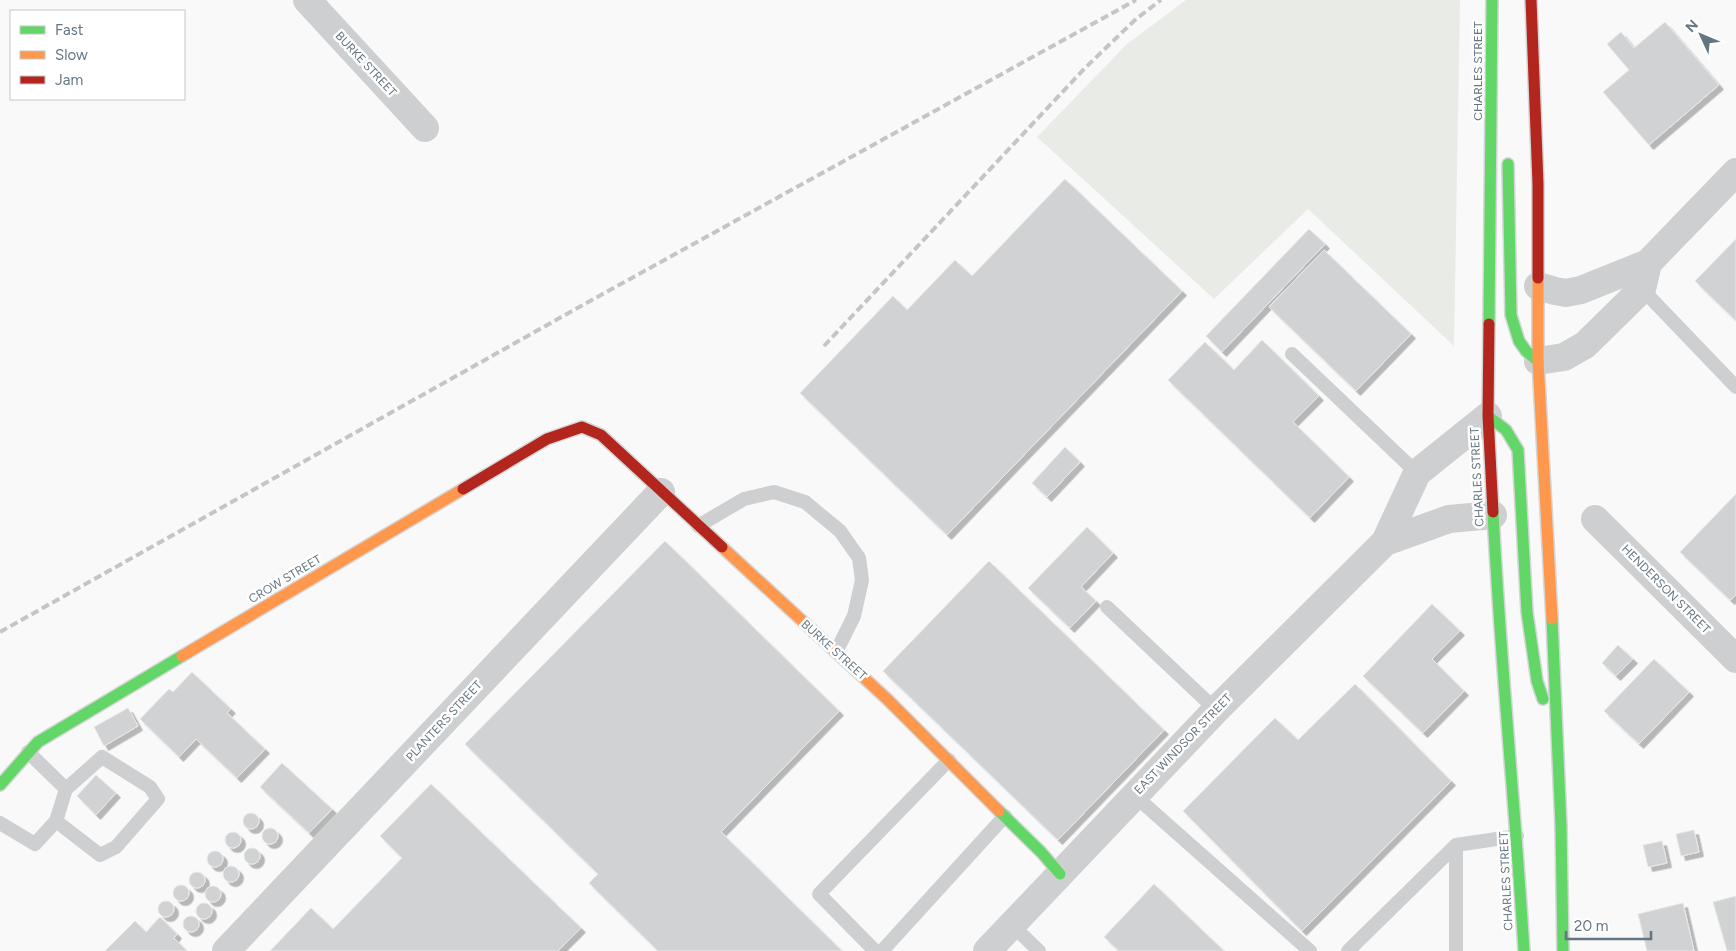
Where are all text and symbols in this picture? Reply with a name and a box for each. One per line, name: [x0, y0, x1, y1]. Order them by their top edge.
legend: [10, 10, 185, 100]
north arrow: [1676, 10, 1726, 60]
text: N: [1682, 17, 1702, 36]
text: Fast: [55, 21, 84, 39]
street label: CHARLES STREET: [1471, 21, 1485, 121]
street label: BURKE STREET: [333, 29, 400, 99]
text: Slow: [55, 46, 88, 64]
text: Jam: [55, 71, 83, 89]
street label: CHARLES STREET: [1467, 427, 1487, 527]
street label: HENDERSON STREET: [1619, 542, 1713, 636]
street label: CROW STREET: [246, 552, 324, 606]
street label: BURKE STREET: [798, 617, 870, 683]
street label: PLANTERS STREET: [403, 678, 485, 764]
street label: EAST WINDSOR STREET: [1131, 691, 1235, 797]
street label: CHARLES STREET: [1496, 831, 1516, 931]
scale bar: [1566, 908, 1651, 940]
text: 20 m: [1574, 917, 1608, 935]

